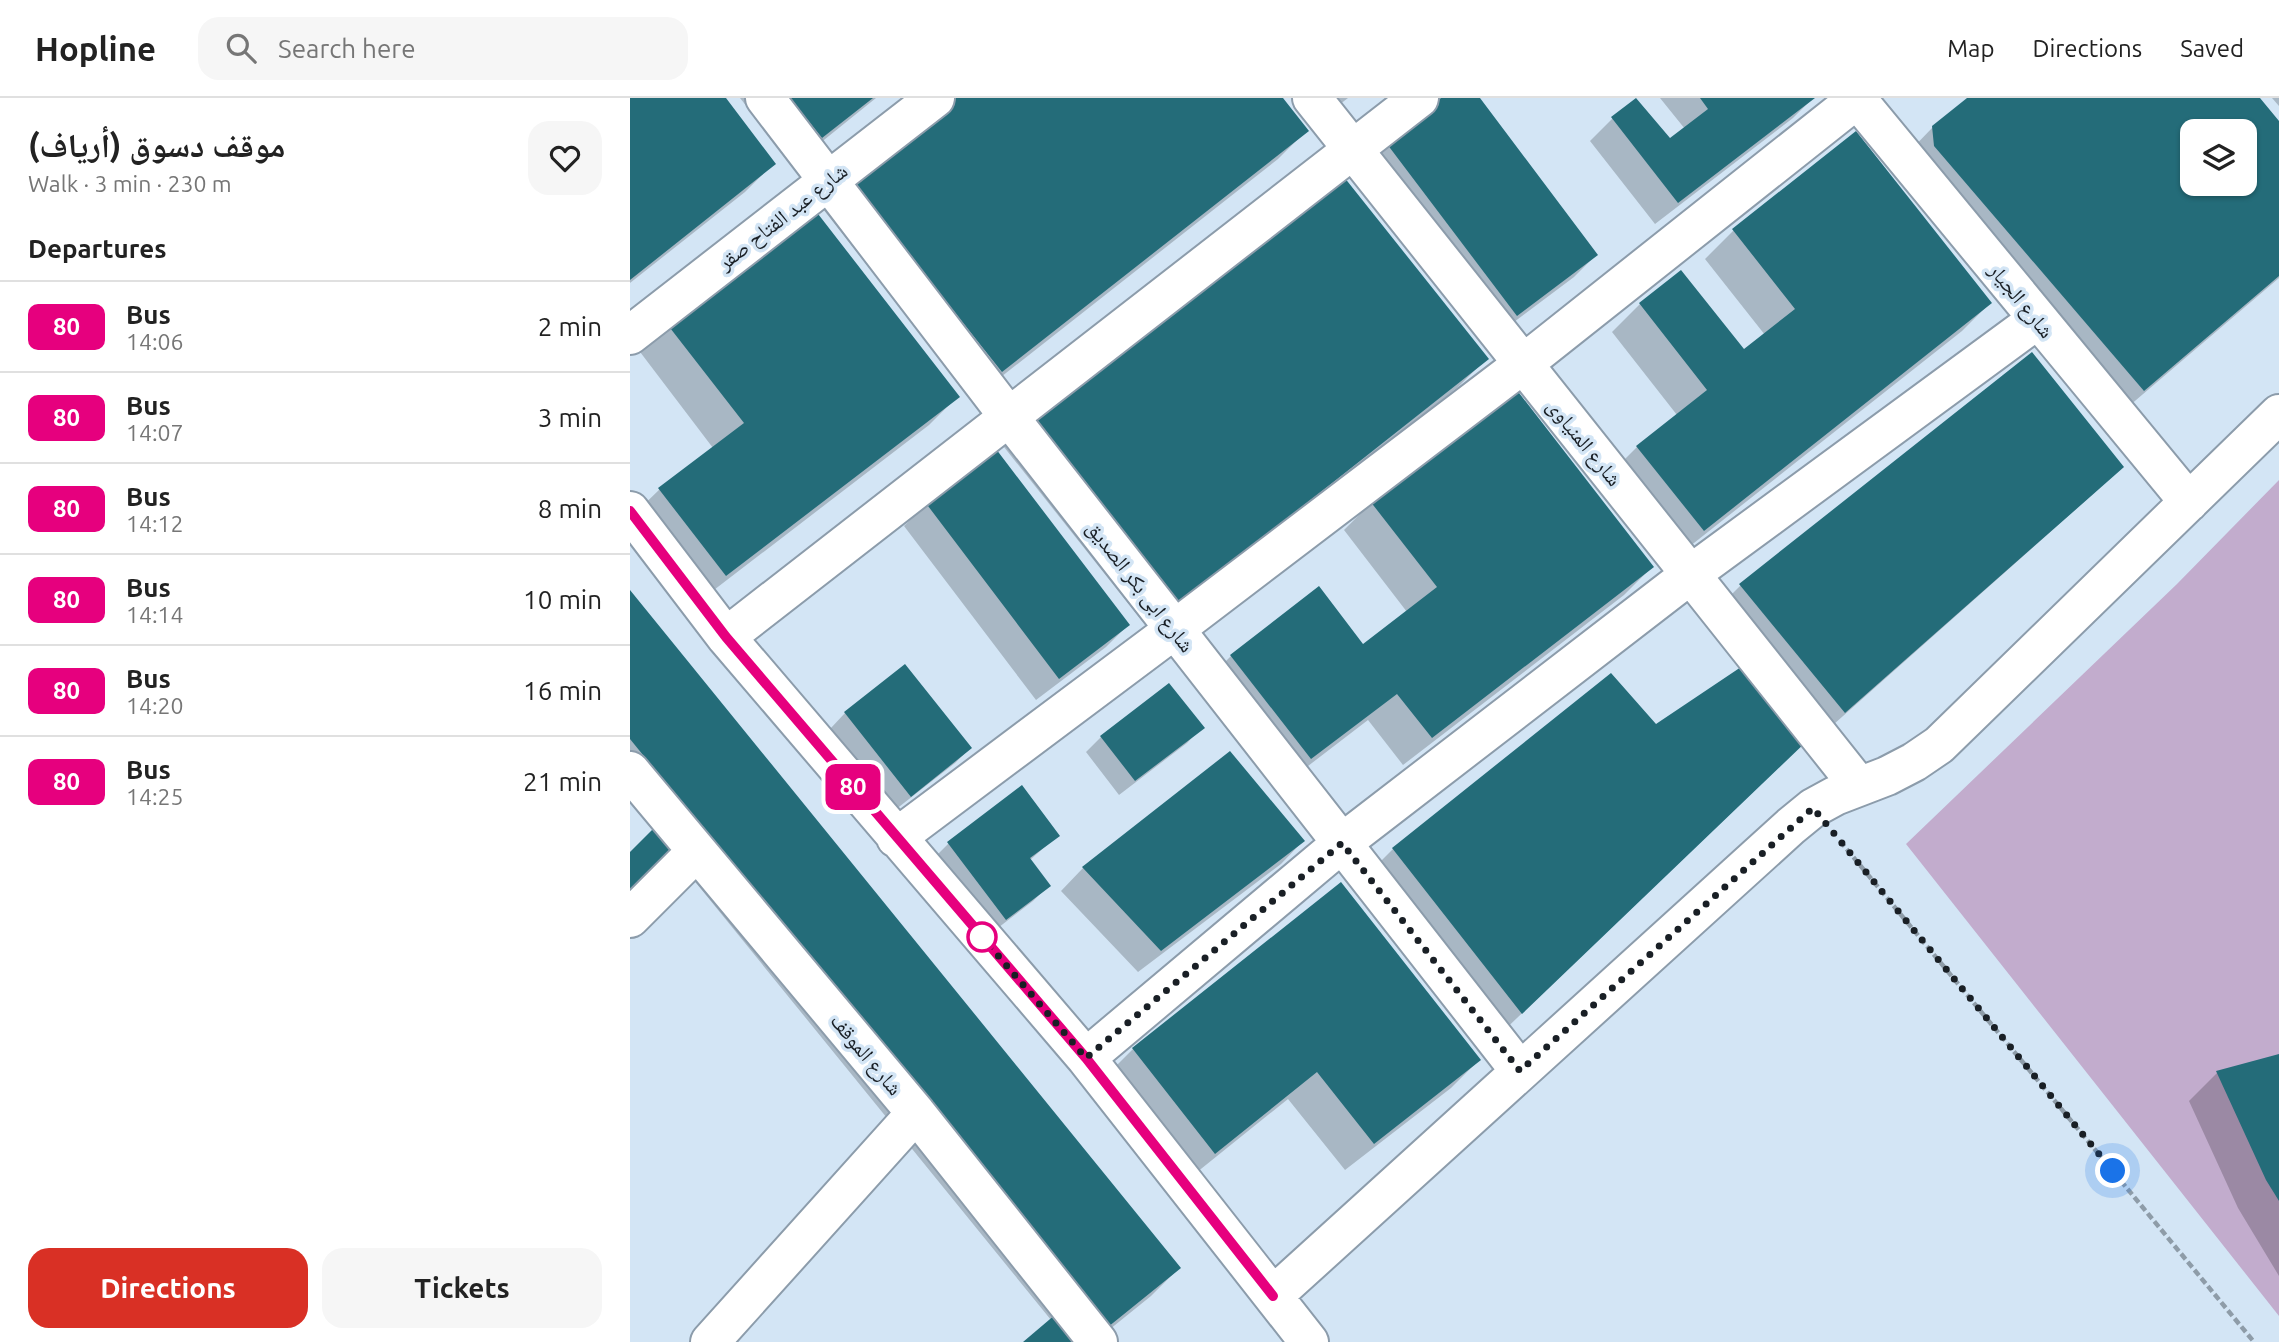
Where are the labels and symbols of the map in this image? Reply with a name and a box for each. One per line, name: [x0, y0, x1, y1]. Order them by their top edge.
street label: شارع عبد الفتاح صقر: [712, 158, 853, 276]
street label: شارع الجيار: [1982, 257, 2059, 343]
street label: شارع المنياوى: [1541, 394, 1627, 491]
street label: شارع ابى بكر الصديق: [1081, 516, 1200, 658]
line badge: 80: [822, 764, 885, 810]
unlabelled marker: [967, 922, 997, 952]
street label: شارع الموقف: [825, 1008, 908, 1101]
your location: [2095, 1153, 2130, 1188]

